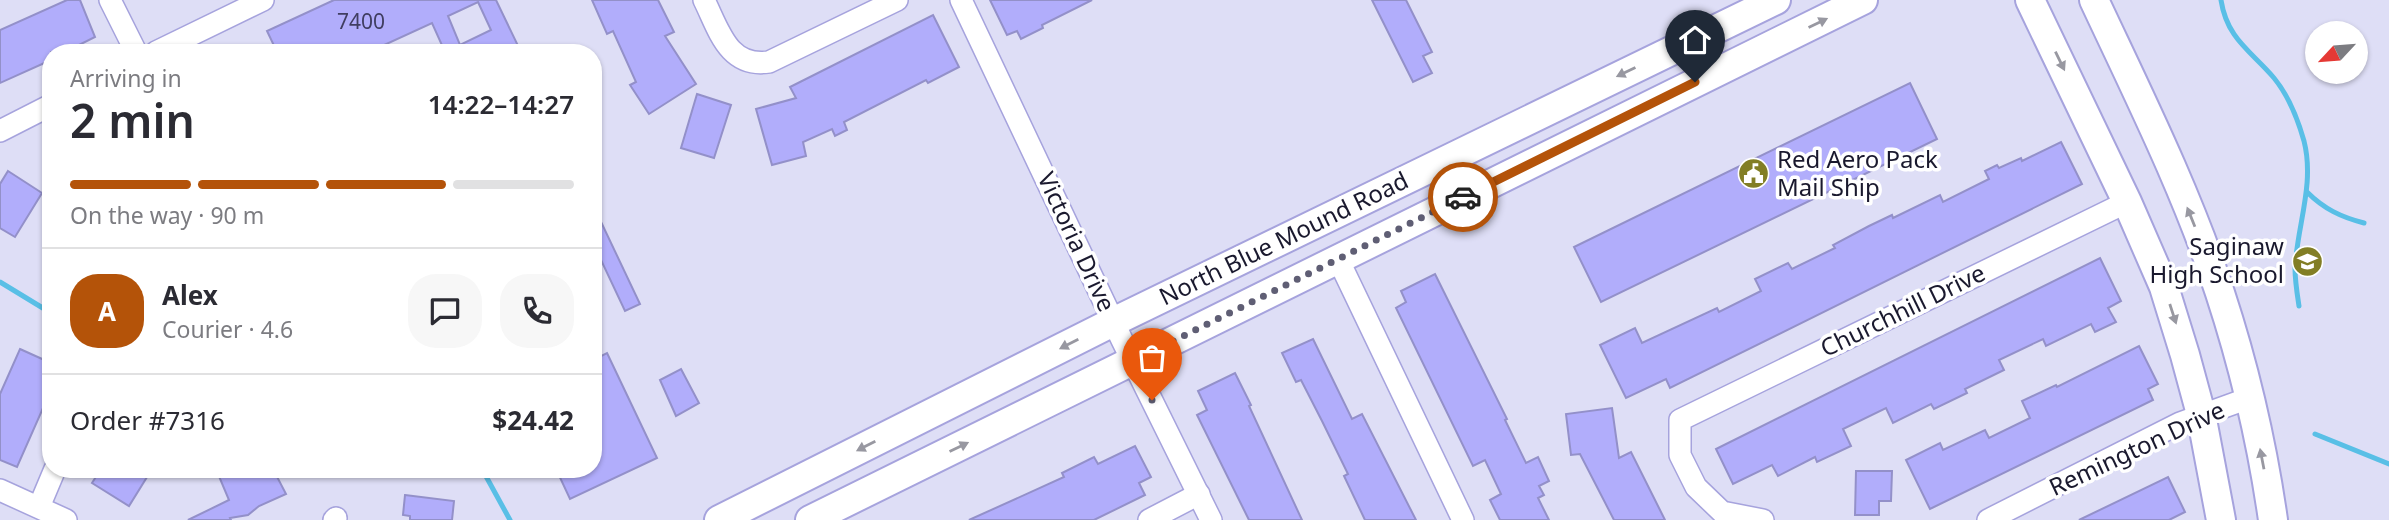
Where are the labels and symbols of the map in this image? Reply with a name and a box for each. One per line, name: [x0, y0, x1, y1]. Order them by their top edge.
house number: 7400: [337, 7, 385, 35]
pin: [1665, 10, 1725, 82]
one-way arrow: [1808, 17, 1828, 28]
north arrow: [2305, 21, 2368, 84]
one-way arrow: [2055, 51, 2066, 71]
one-way arrow: [1616, 67, 1636, 78]
place label: Red Aero Pack Mail Ship: [1777, 142, 1938, 203]
public building icon: Red Aero Pack Mail Ship: [1737, 157, 1771, 191]
courier: [1428, 162, 1498, 232]
street label: North Blue Mound Road: [1153, 163, 1413, 312]
street label: Victoria Drive: [1031, 166, 1124, 317]
one-way arrow: [2185, 206, 2196, 227]
place label: Saginaw High School: [2149, 229, 2284, 290]
school or university icon: Saginaw High School: [2290, 244, 2324, 278]
street label: Churchhill Drive: [1814, 255, 1990, 364]
one-way arrow: [2168, 303, 2178, 324]
pin: [1122, 328, 1182, 400]
one-way arrow: [1059, 338, 1079, 350]
street label: Remington Drive: [2043, 392, 2230, 503]
one-way arrow: [856, 441, 876, 452]
one-way arrow: [949, 441, 969, 452]
one-way arrow: [2257, 448, 2268, 470]

